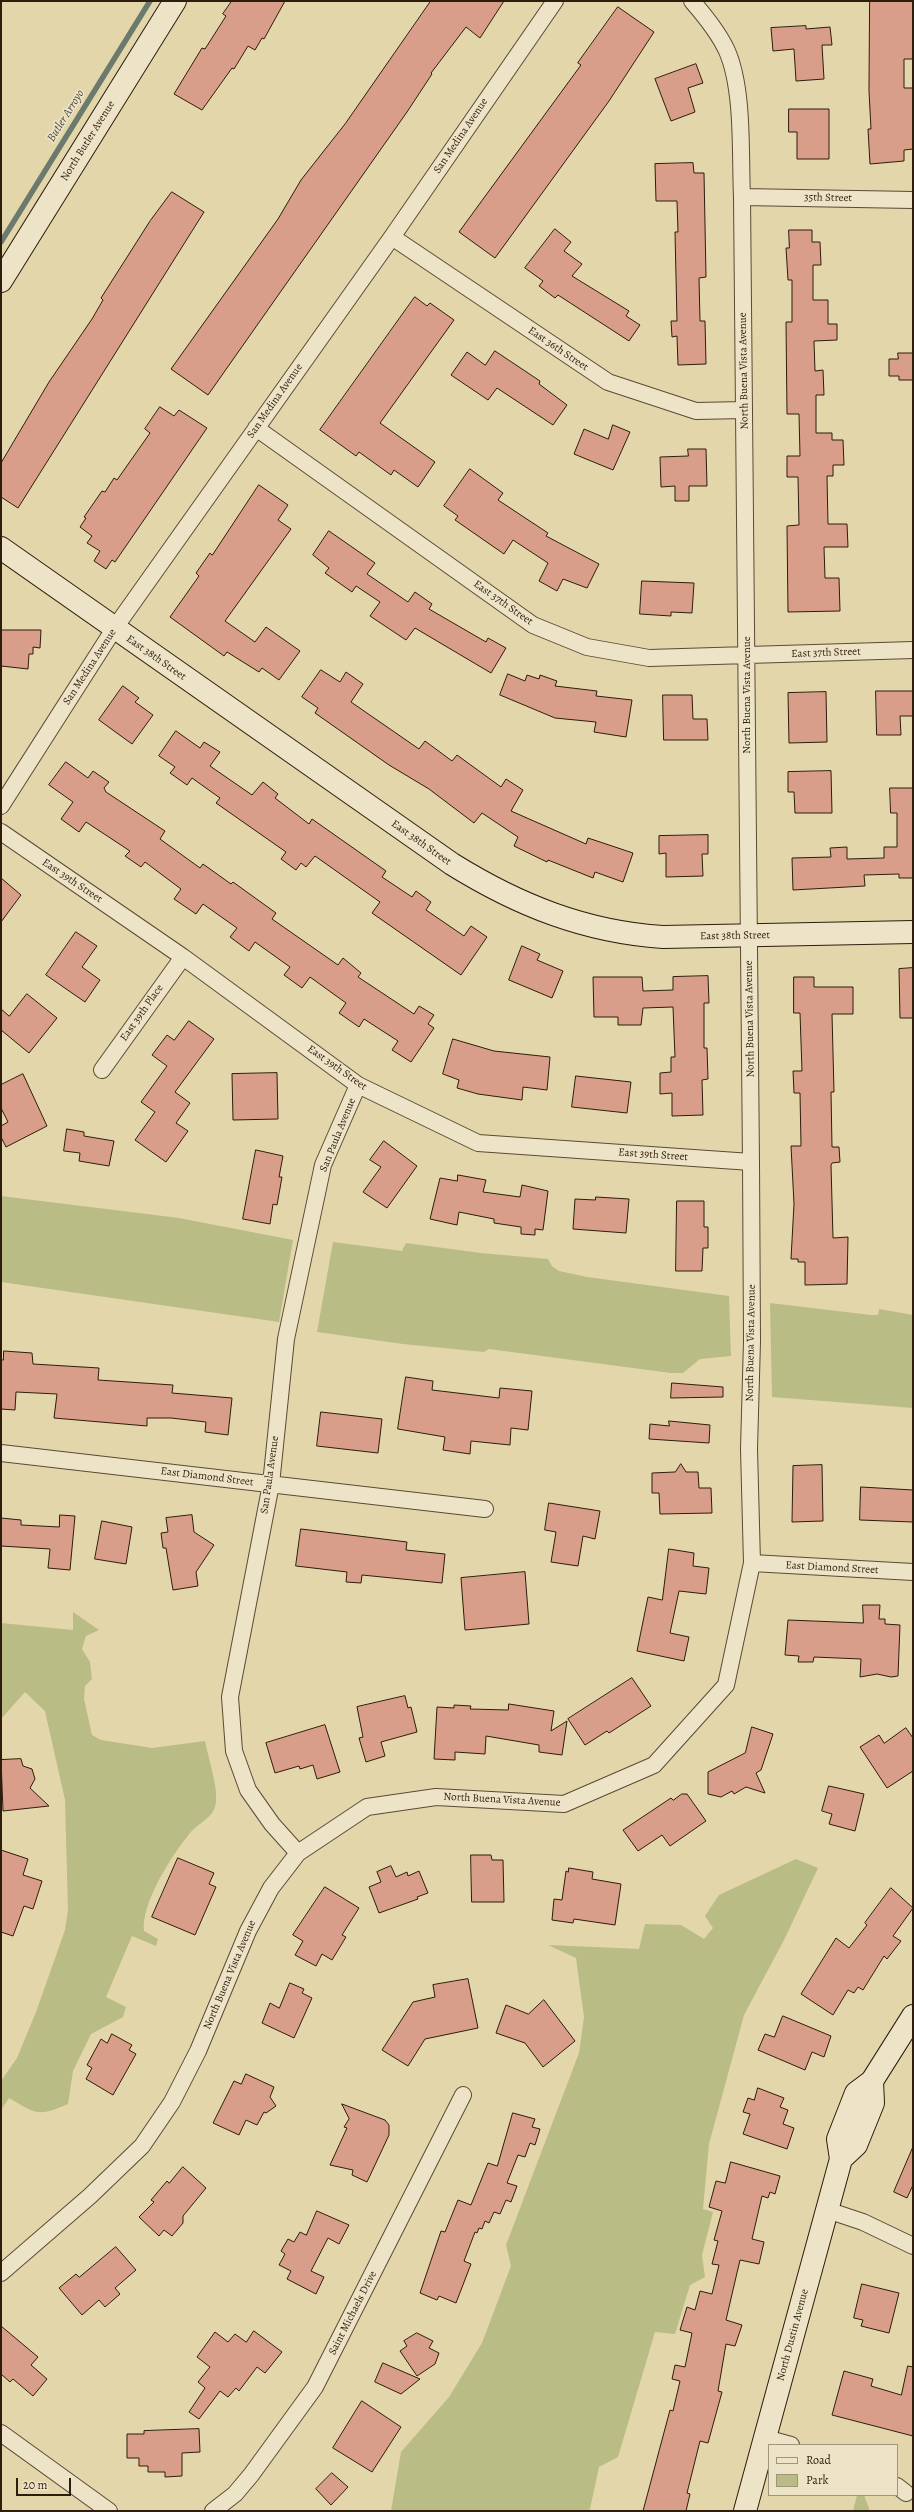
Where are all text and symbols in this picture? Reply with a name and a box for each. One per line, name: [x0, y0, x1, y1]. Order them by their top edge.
water label: Butler Arroyo: [44, 87, 88, 145]
street label: San Medina Avenue: [431, 96, 491, 176]
street label: North Butler Avenue: [58, 99, 118, 183]
street label: 35th Street: [804, 191, 852, 205]
street label: North Buena Vista Avenue: [736, 312, 752, 430]
street label: East 36th Street: [525, 324, 591, 374]
street label: San Medina Avenue: [244, 361, 306, 441]
street label: East 37th Street: [471, 578, 535, 628]
street label: San Medina Avenue: [60, 626, 120, 708]
street label: East 38th Street: [123, 632, 189, 684]
street label: North Buena Vista Avenue: [740, 636, 754, 754]
street label: East 37th Street: [791, 645, 861, 661]
street label: East 38th Street: [388, 817, 454, 869]
street label: East 39th Street: [39, 856, 105, 906]
street label: East 38th Street: [700, 929, 770, 943]
street label: North Buena Vista Avenue: [742, 960, 758, 1078]
street label: East 39th Place: [118, 982, 166, 1044]
street label: East 39th Street: [305, 1043, 369, 1093]
street label: San Paula Avenue: [317, 1096, 359, 1174]
street label: East 39th Street: [618, 1146, 688, 1164]
street label: North Buena Vista Avenue: [743, 1284, 759, 1402]
street label: San Paula Avenue: [258, 1435, 282, 1515]
street label: East Diamond Street: [160, 1465, 254, 1489]
street label: East Diamond Street: [785, 1559, 879, 1577]
street label: North Buena Vista Avenue: [443, 1790, 561, 1810]
street label: North Buena Vista Avenue: [201, 1918, 259, 2032]
street label: Saint Michaels Drive: [326, 2269, 380, 2357]
street label: North Dustin Avenue: [774, 2287, 812, 2383]
legend: [768, 2444, 898, 2496]
text: Road: [806, 2452, 831, 2468]
scale bar: [18, 2470, 73, 2496]
text: Park: [806, 2472, 829, 2488]
text: 20 m: [23, 2477, 47, 2493]

